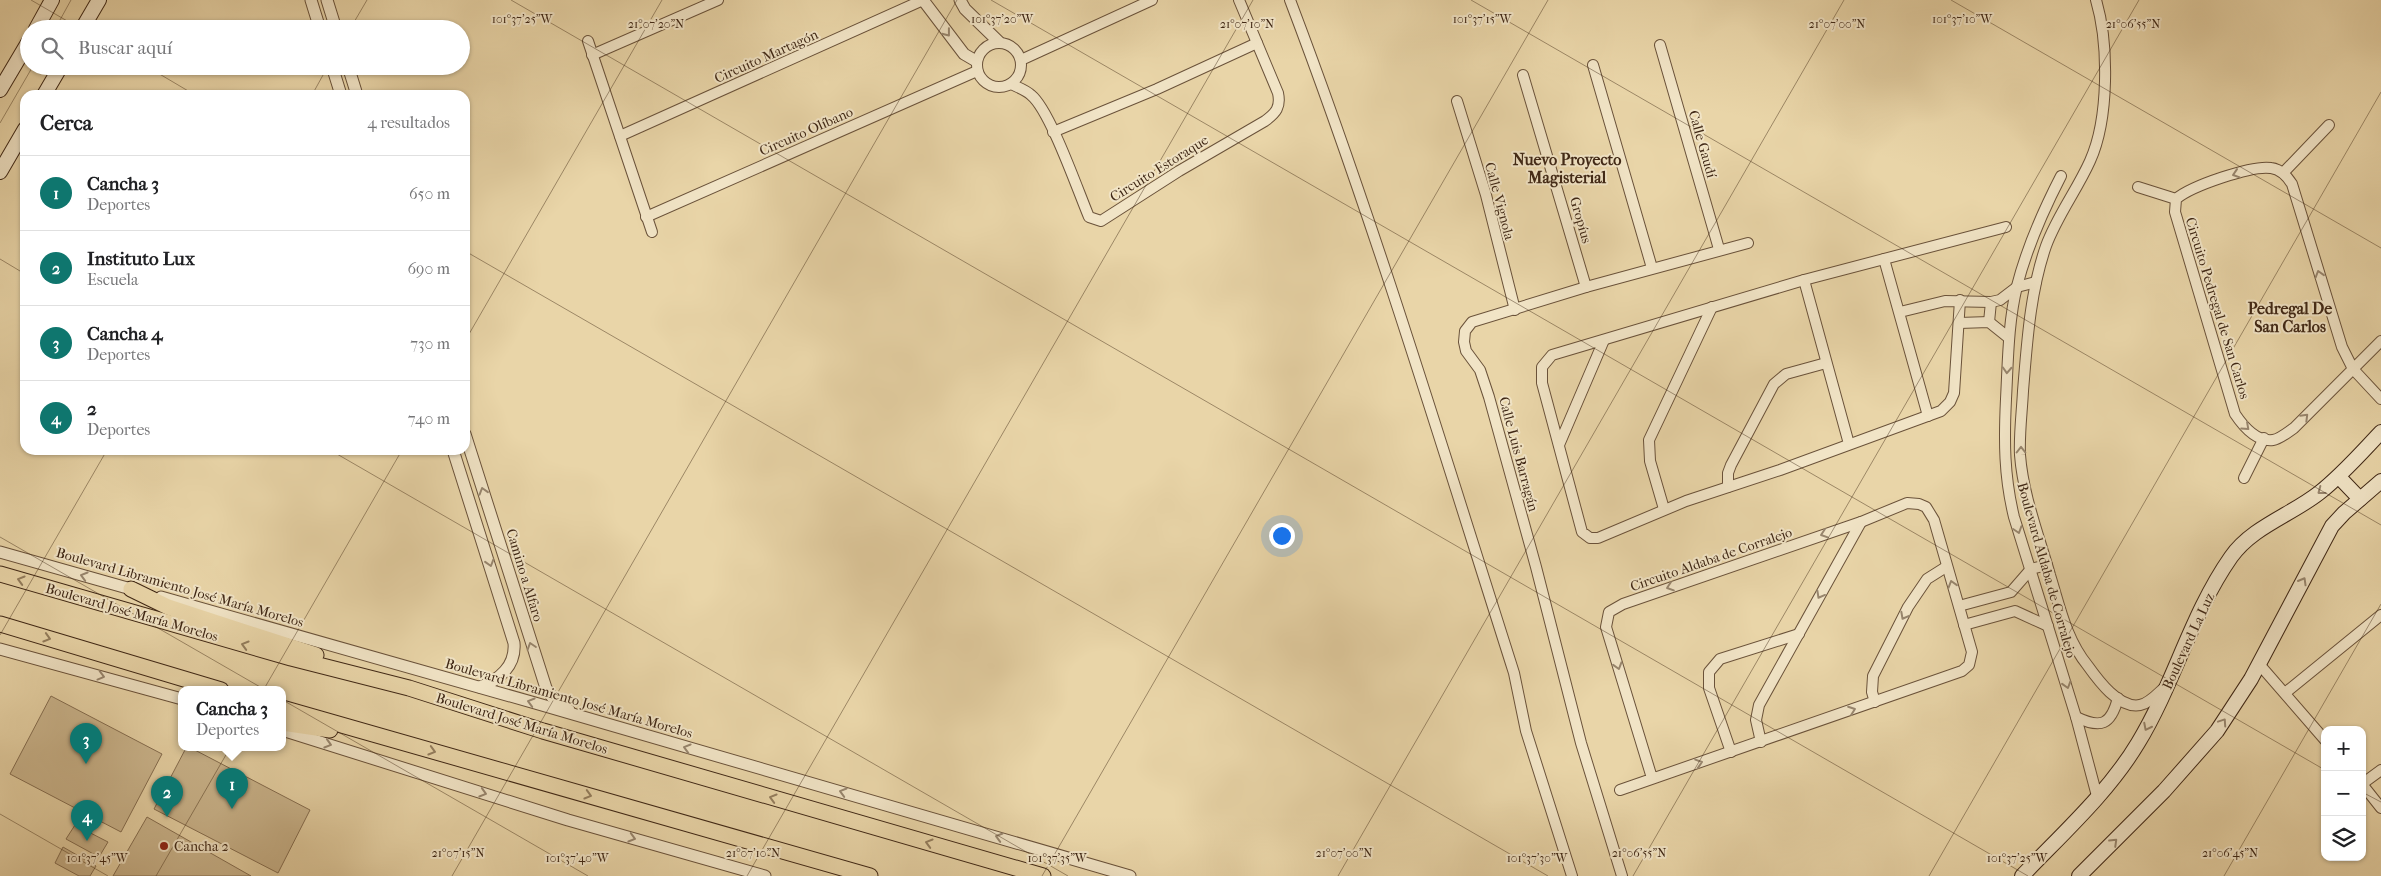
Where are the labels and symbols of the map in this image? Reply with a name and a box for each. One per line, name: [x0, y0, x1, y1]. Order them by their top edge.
text: 101°37'25"W: [492, 12, 553, 26]
text: 101°37'20"W: [971, 12, 1034, 26]
text: 101°37'15"W: [1453, 12, 1513, 26]
text: 101°37'10"W: [1932, 12, 1993, 26]
text: 21°07'20"N: [628, 17, 684, 31]
text: 21°07'10"N: [1220, 17, 1274, 31]
text: 21°07'00"N: [1809, 17, 1865, 31]
text: 21°06'55"N: [2106, 17, 2160, 31]
street label: Circuito Martagón: [712, 26, 821, 87]
one-way arrow: [942, 27, 950, 36]
street label: Circuito Olíbano: [757, 103, 856, 160]
street label: Calle Gaudí: [1685, 108, 1720, 181]
street label: Circuito Estoraque: [1107, 131, 1212, 206]
district label: Nuevo Proyecto Magisterial: [1513, 150, 1621, 188]
street label: Calle Vignola: [1481, 160, 1518, 242]
one-way arrow: [2233, 168, 2241, 178]
street label: Gropíus: [1566, 195, 1595, 245]
street label: Circuito Pedregal de San Carlos: [2182, 215, 2253, 401]
one-way arrow: [2314, 270, 2324, 279]
district label: Pedregal De San Carlos: [2248, 299, 2332, 336]
one-way arrow: [2002, 366, 2013, 374]
street label: Calle Luis Barragán: [1495, 395, 1542, 513]
one-way arrow: [2299, 414, 2308, 423]
one-way arrow: [2241, 421, 2250, 430]
one-way arrow: [2015, 446, 2026, 454]
street label: Boulevard Aldaba de Corralejo: [2013, 480, 2080, 660]
one-way arrow: [2318, 485, 2327, 494]
one-way arrow: [478, 487, 488, 495]
your location: [1269, 523, 1295, 549]
street label: Circuito Aldaba de Corralejo: [1628, 524, 1794, 595]
one-way arrow: [2013, 526, 2023, 534]
street label: Camino a Alfaro: [502, 527, 547, 624]
one-way arrow: [1820, 528, 1829, 538]
street label: Boulevard Libramiento José María Morelos: [54, 544, 306, 631]
one-way arrow: [484, 558, 494, 567]
one-way arrow: [80, 571, 88, 581]
one-way arrow: [18, 575, 26, 585]
one-way arrow: [2297, 577, 2307, 586]
street label: Boulevard José María Morelos: [44, 580, 220, 645]
one-way arrow: [1947, 581, 1957, 589]
one-way arrow: [1667, 582, 1675, 592]
one-way arrow: [1817, 590, 1827, 599]
street label: Boulevard La Luz: [2159, 590, 2218, 692]
one-way arrow: [1900, 610, 1910, 619]
one-way arrow: [42, 632, 50, 642]
one-way arrow: [241, 640, 249, 650]
one-way arrow: [527, 642, 537, 650]
street label: Boulevard Libramiento José María Morelos: [443, 655, 695, 742]
one-way arrow: [1612, 662, 1622, 670]
one-way arrow: [97, 671, 105, 681]
one-way arrow: [2061, 681, 2071, 689]
street label: Boulevard José María Morelos: [434, 689, 610, 758]
one-way arrow: [527, 697, 535, 707]
one-way arrow: [1848, 705, 1856, 715]
one-way arrow: [2217, 718, 2226, 728]
one-way arrow: [2143, 722, 2153, 731]
pin: 3: [70, 723, 102, 764]
one-way arrow: [324, 739, 332, 749]
one-way arrow: [683, 743, 691, 753]
one-way arrow: [427, 745, 435, 755]
one-way arrow: [1694, 758, 1703, 768]
pin: 1: [216, 768, 248, 809]
pin: 2: [151, 776, 183, 817]
one-way arrow: [479, 788, 487, 798]
one-way arrow: [839, 788, 847, 798]
one-way arrow: [583, 790, 591, 800]
one-way arrow: [769, 793, 777, 803]
pin: 4: [71, 800, 103, 841]
one-way arrow: [628, 833, 636, 843]
one-way arrow: [995, 833, 1003, 843]
place label: Cancha 2: [174, 838, 229, 855]
one-way arrow: [924, 838, 933, 849]
one-way arrow: [2108, 839, 2117, 848]
marker: Cancha 2: [158, 840, 170, 852]
text: 21°07'15"N: [431, 846, 485, 860]
text: 21°07'10"N: [726, 846, 780, 860]
text: 21°07'00"N: [1316, 846, 1372, 860]
text: 21°06'55"N: [1612, 846, 1666, 860]
text: 21°06'45"N: [2202, 846, 2258, 860]
text: 101°37'45"W: [66, 851, 129, 865]
text: 101°37'40"W: [546, 851, 610, 865]
text: 101°37'35"W: [1027, 851, 1088, 865]
text: 101°37'30"W: [1507, 851, 1569, 865]
text: 101°37'25"W: [1987, 851, 2048, 865]

